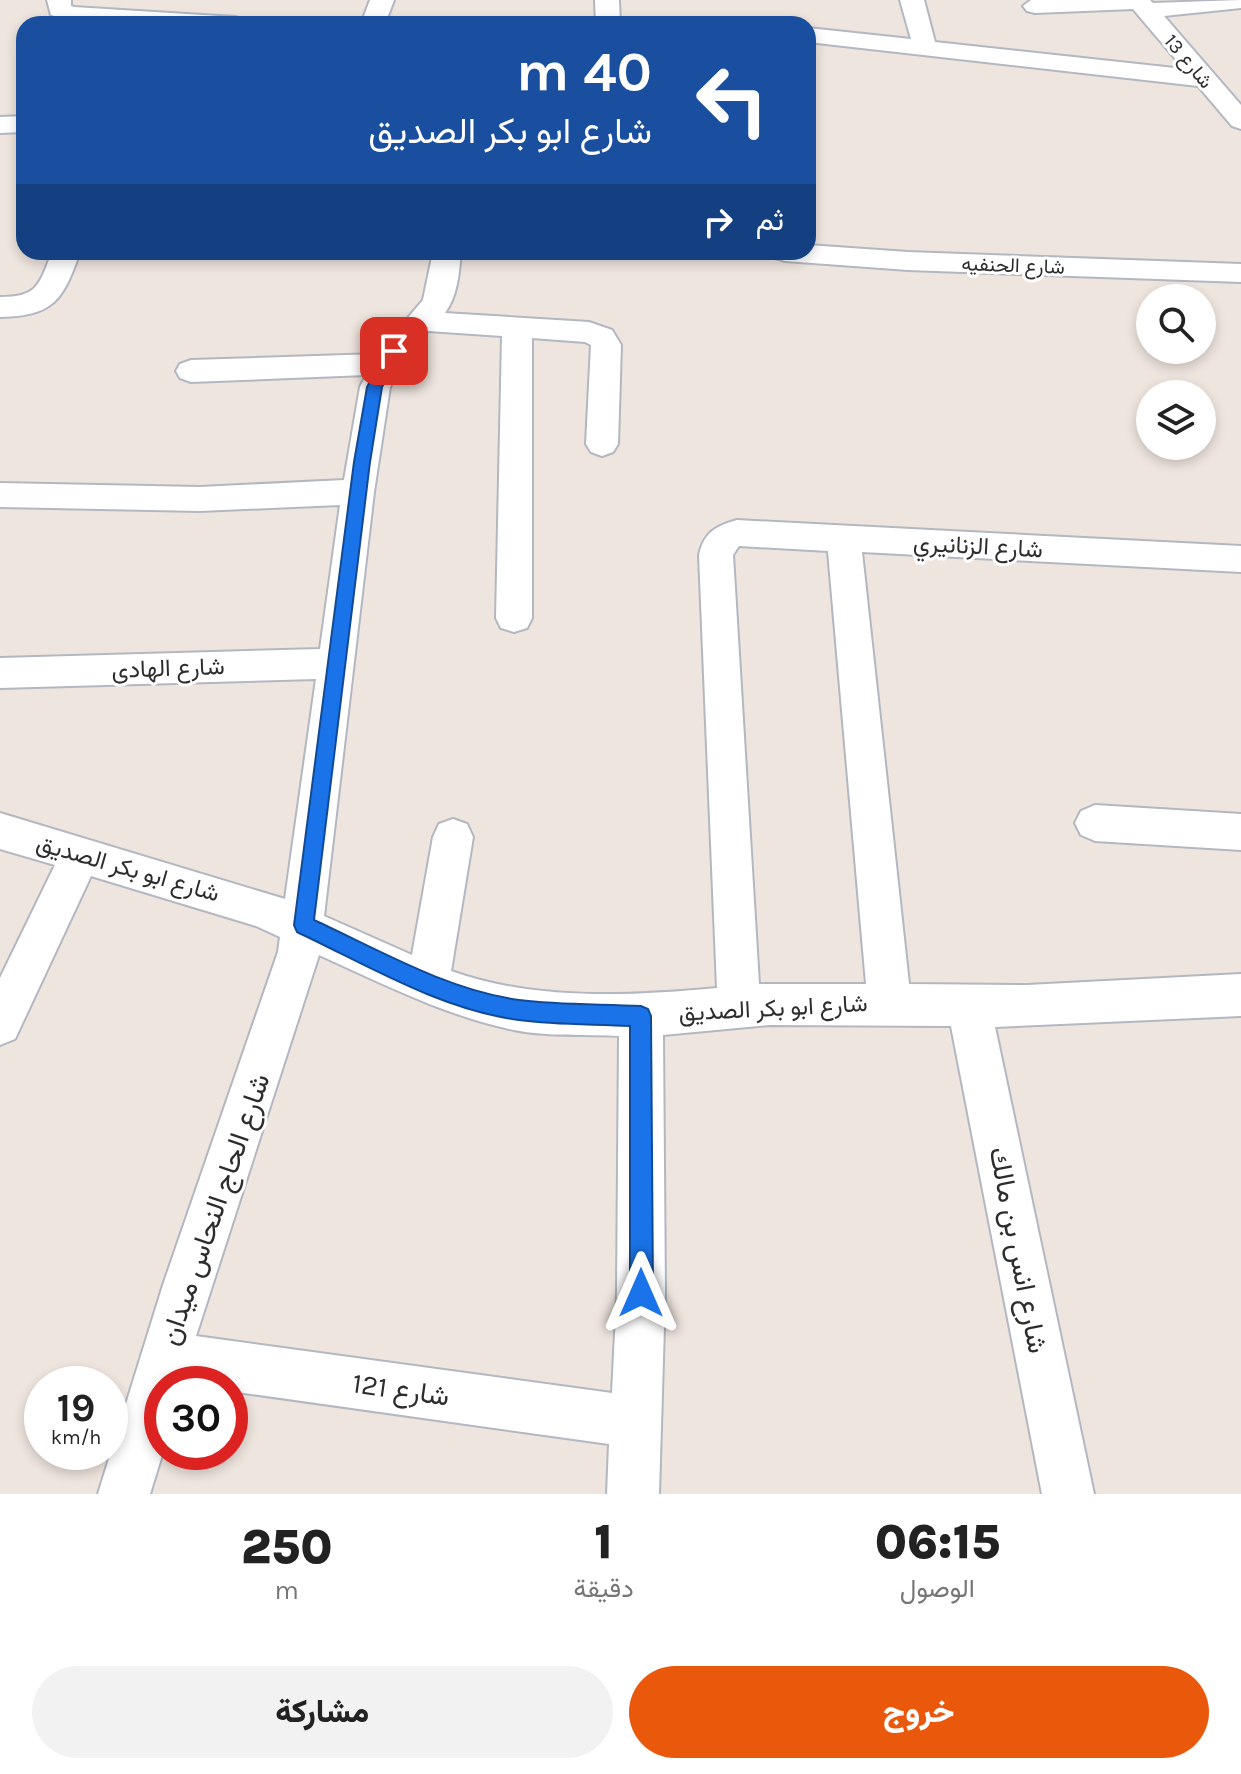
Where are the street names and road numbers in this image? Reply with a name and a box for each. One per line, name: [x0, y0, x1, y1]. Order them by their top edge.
street label: شارع 13: [1158, 30, 1218, 94]
street label: شارع الحنفيه: [961, 252, 1065, 281]
street label: شارع الزنانيري: [912, 529, 1044, 568]
street label: شارع الهادى: [111, 652, 225, 686]
street label: شارع ابو بكر الصديق: [33, 828, 223, 909]
street label: شارع ابو بكر الصديق: [678, 989, 868, 1029]
street label: شارع الحاج النحاس ميدان: [152, 1069, 278, 1350]
street label: شارع انس بن مالك: [980, 1144, 1055, 1357]
street label: شارع 121: [350, 1366, 452, 1415]

